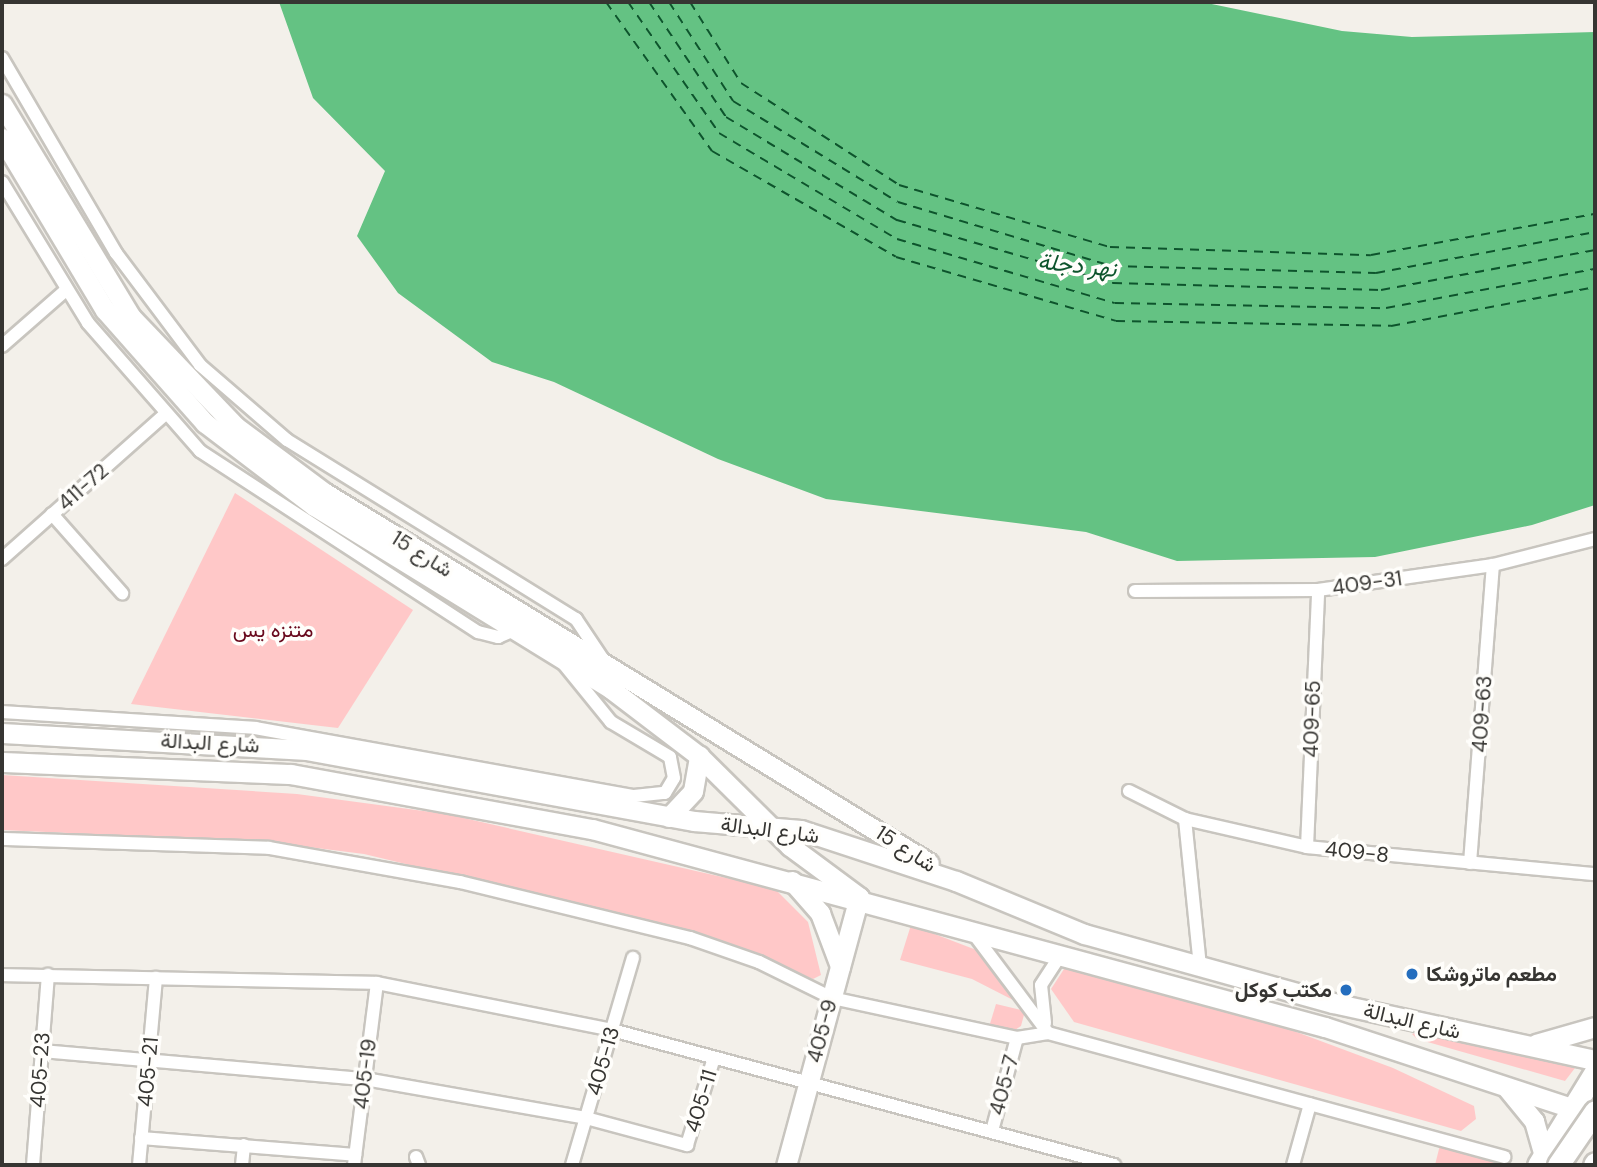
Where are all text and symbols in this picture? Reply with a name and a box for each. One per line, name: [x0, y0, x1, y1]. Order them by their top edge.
water label: نهر دجلة: [1036, 247, 1118, 283]
street label: 411-72: [53, 458, 113, 516]
street label: شارع 15: [387, 526, 457, 582]
street label: 409-31: [1330, 566, 1404, 600]
park label: متنزه يس: [233, 617, 313, 643]
street label: 409-63: [1467, 675, 1497, 753]
street label: 409-65: [1298, 680, 1326, 758]
street label: شارع البدالة: [160, 728, 260, 758]
street label: شارع البدالة: [719, 811, 821, 849]
street label: شارع 15: [871, 820, 941, 878]
street label: 409-8: [1324, 836, 1390, 868]
place label: مطعم ماتروشكا: [1426, 961, 1557, 987]
marker: مطعم ماتروشكا: [1404, 966, 1420, 982]
place label: مكتب كوكل: [1235, 977, 1332, 1003]
marker: مكتب كوكل: [1338, 982, 1354, 998]
street label: 405-9: [801, 997, 843, 1065]
street label: شارع البدالة: [1361, 998, 1463, 1044]
street label: 405-13: [581, 1024, 625, 1098]
street label: 405-23: [25, 1031, 55, 1109]
street label: 405-21: [132, 1036, 164, 1108]
street label: 405-19: [348, 1037, 382, 1111]
street label: 405-7: [984, 1052, 1024, 1118]
street label: 405-11: [680, 1067, 722, 1135]

